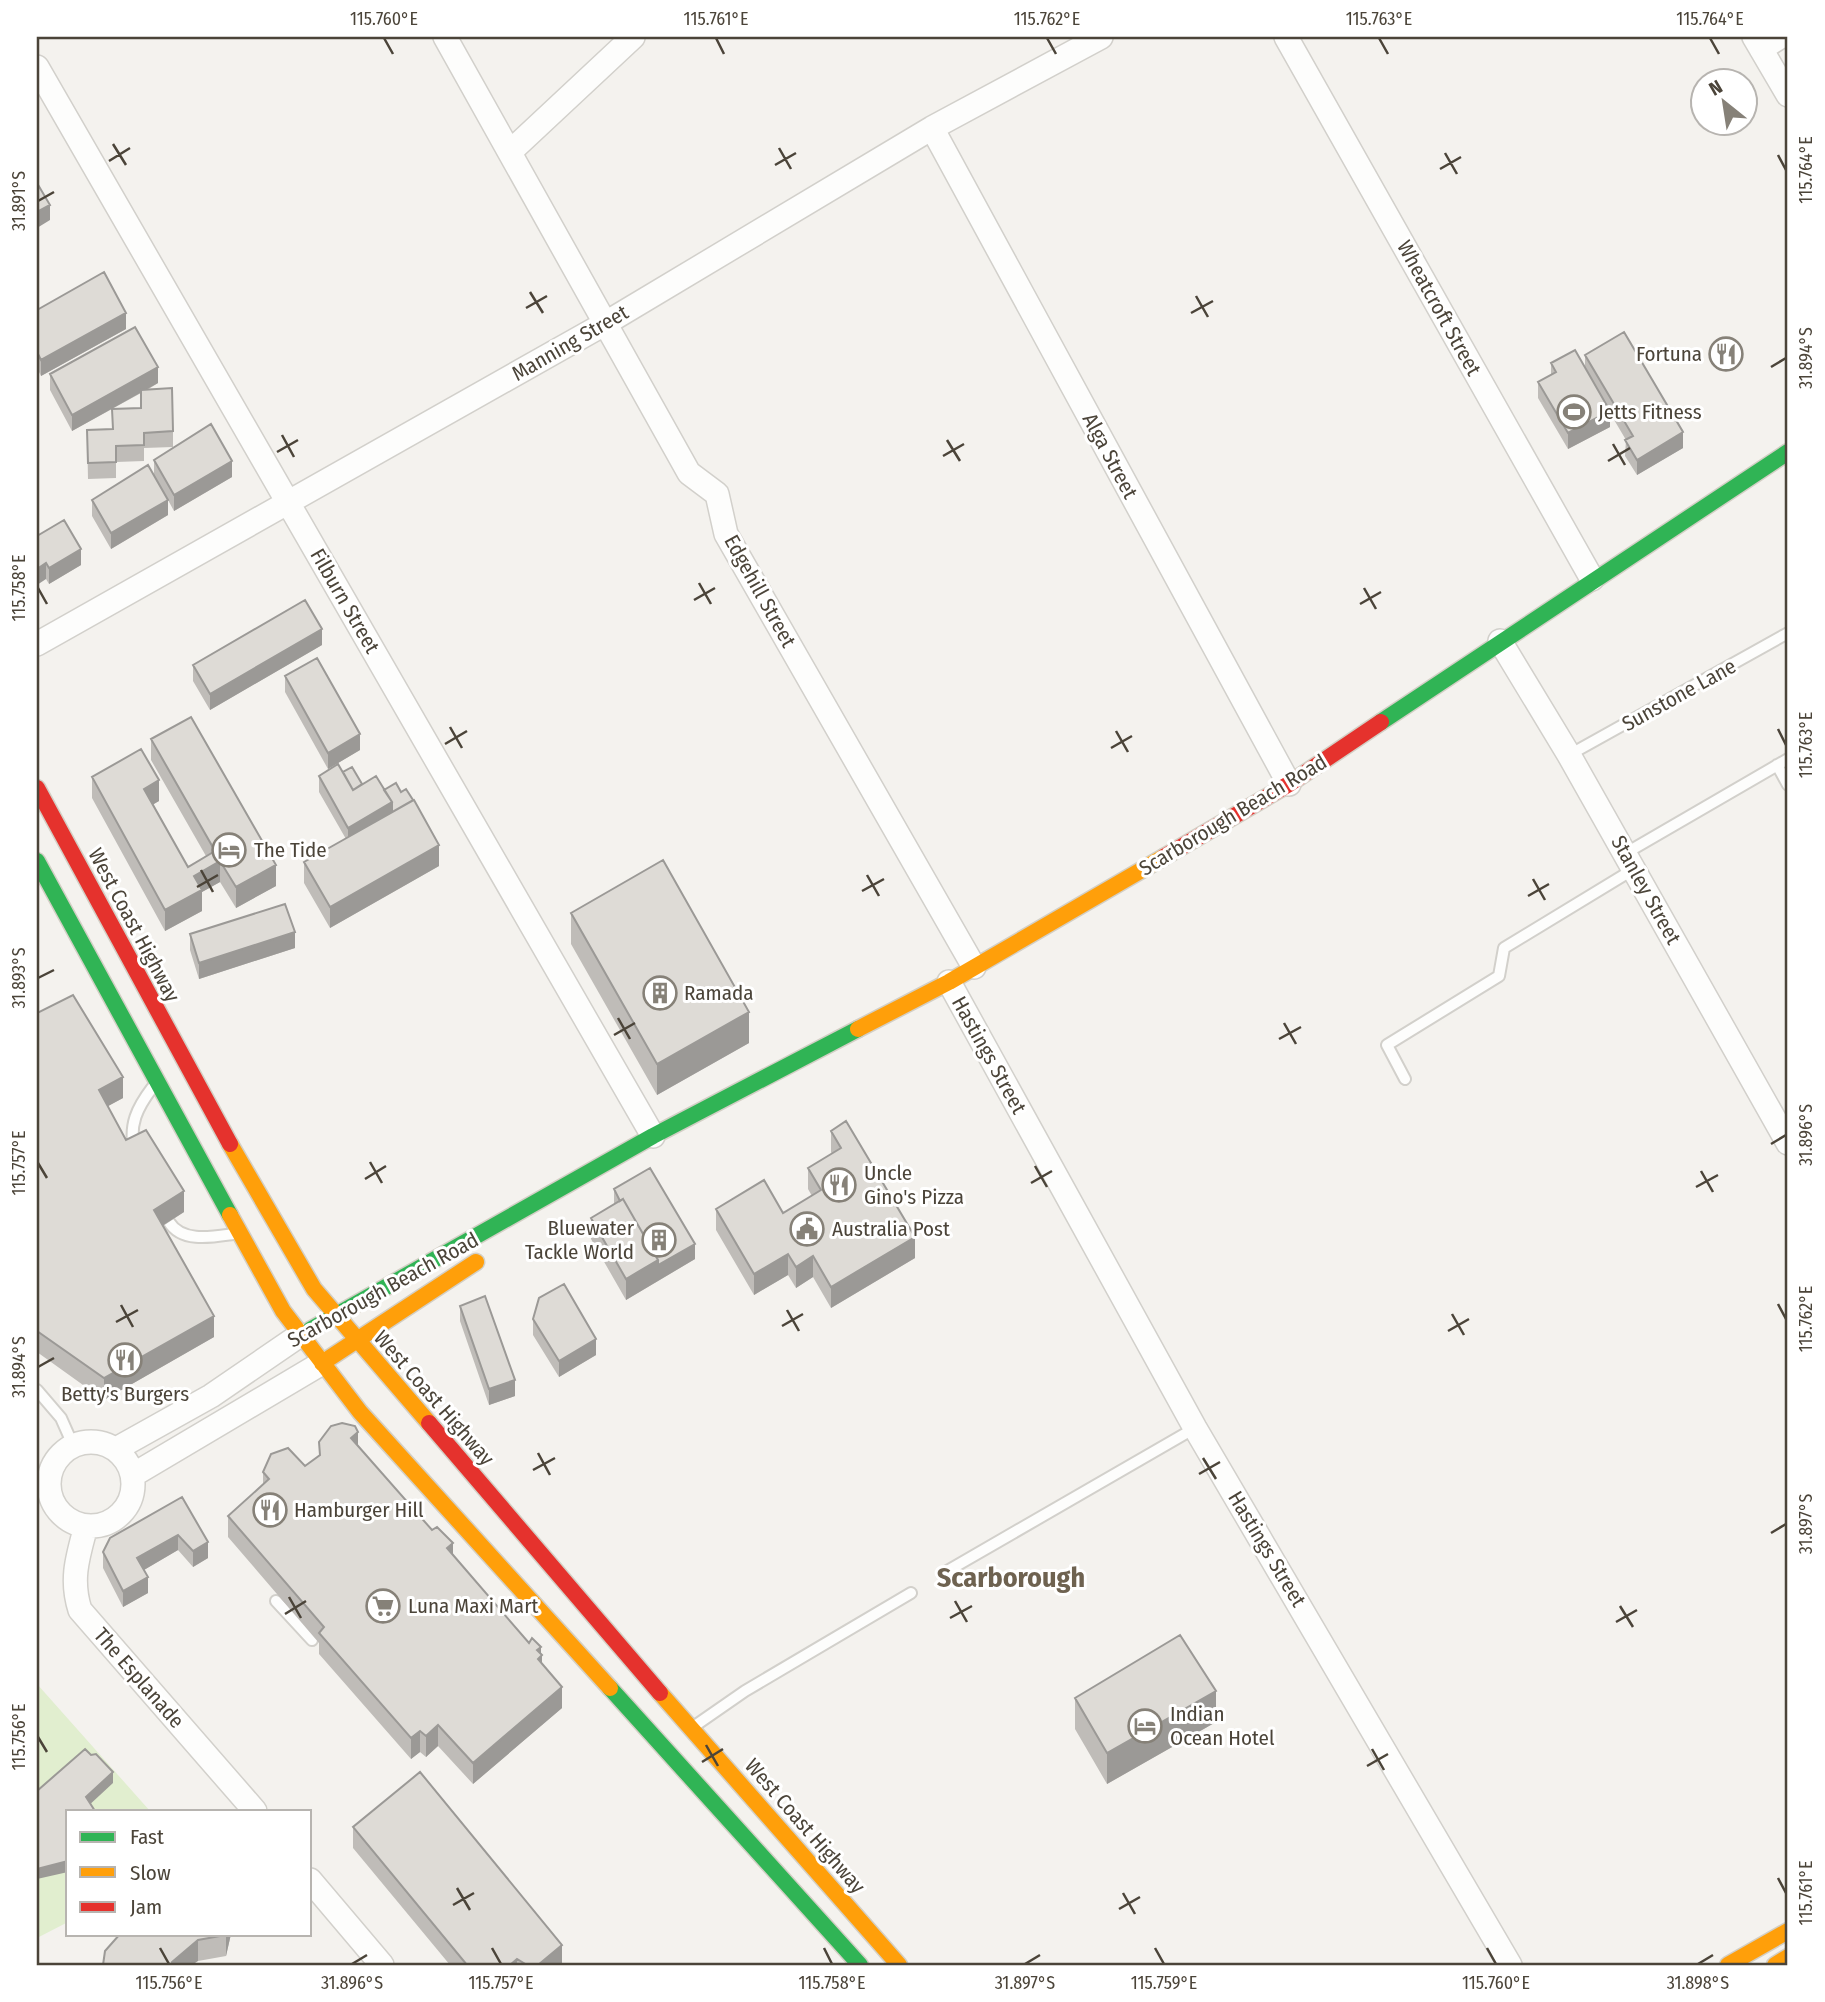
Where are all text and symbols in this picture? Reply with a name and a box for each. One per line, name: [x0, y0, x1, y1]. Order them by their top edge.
text: 115.760°E: [350, 8, 418, 30]
text: 115.761°E: [684, 8, 748, 30]
text: 115.762°E: [1014, 8, 1080, 30]
text: 115.763°E: [1346, 8, 1412, 30]
text: 115.764°E: [1676, 8, 1744, 30]
north arrow: [1688, 66, 1758, 136]
text: N: [1705, 75, 1726, 101]
text: 115.764°E: [1795, 136, 1817, 204]
text: 31.891°S: [8, 171, 30, 231]
street label: Wheatcroft Street: [1391, 236, 1487, 380]
street label: Manning Street: [507, 299, 633, 387]
text: 31.894°S: [1795, 327, 1817, 389]
restaurant icon: Fortuna: [1707, 335, 1745, 373]
place label: Fortuna: [1636, 341, 1702, 367]
sports icon: Jetts Fitness: [1555, 393, 1593, 431]
place label: Jetts Fitness: [1598, 399, 1702, 425]
street label: Alga Street: [1077, 409, 1143, 503]
street label: Edgehill Street: [718, 530, 802, 652]
street label: Filburn Street: [305, 544, 385, 658]
text: 115.758°E: [8, 554, 30, 622]
street label: Sunstone Lane: [1617, 653, 1741, 737]
text: 115.763°E: [1795, 712, 1817, 778]
street label: Scarborough Beach Road: [1135, 749, 1331, 881]
hotel icon: The Tide: [210, 831, 248, 869]
street label: Stanley Street: [1605, 831, 1687, 949]
place label: The Tide: [254, 837, 327, 863]
street label: West Coast Highway: [83, 844, 186, 1007]
text: 31.893°S: [8, 947, 30, 1009]
building icon: Ramada: [641, 974, 679, 1012]
place label: Ramada: [684, 980, 754, 1006]
street label: Hastings Street: [946, 992, 1032, 1118]
text: 31.896°S: [1795, 1104, 1817, 1166]
text: 115.757°E: [8, 1130, 30, 1196]
place label: Uncle Gino's Pizza: [864, 1160, 964, 1210]
restaurant icon: Uncle Gino's Pizza: [820, 1166, 858, 1204]
public building icon: Australia Post: [788, 1210, 826, 1248]
place label: Bluewater Tackle World: [525, 1215, 635, 1265]
place label: Australia Post: [832, 1216, 950, 1242]
building icon: Bluewater Tackle World: [640, 1221, 678, 1259]
street label: Scarborough Beach Road: [283, 1227, 483, 1353]
text: 115.762°E: [1795, 1286, 1817, 1352]
street label: West Coast Highway: [368, 1325, 500, 1471]
text: 31.894°S: [8, 1336, 30, 1398]
restaurant icon: Betty's Burgers: [106, 1341, 144, 1379]
place label: Betty's Burgers: [61, 1381, 189, 1407]
street label: Hastings Street: [1222, 1486, 1312, 1612]
restaurant icon: Hamburger Hill: [251, 1491, 289, 1529]
text: 31.897°S: [1795, 1494, 1817, 1554]
place label: Hamburger Hill: [294, 1497, 424, 1523]
district label: Scarborough: [937, 1561, 1085, 1594]
supermarket icon: Luna Maxi Mart: [364, 1587, 402, 1625]
place label: Luna Maxi Mart: [408, 1593, 538, 1619]
street label: The Esplanade: [88, 1622, 190, 1734]
place label: Indian Ocean Hotel: [1170, 1701, 1275, 1751]
text: 115.756°E: [8, 1704, 30, 1770]
hotel icon: Indian Ocean Hotel: [1126, 1707, 1164, 1745]
street label: West Coast Highway: [739, 1753, 871, 1899]
legend: [66, 1810, 312, 1936]
text: Fast: [130, 1824, 164, 1850]
text: Slow: [130, 1860, 171, 1886]
text: 115.761°E: [1795, 1861, 1817, 1925]
text: Jam: [130, 1894, 162, 1920]
text: 115.756°E: [136, 1972, 202, 1994]
text: 31.896°S: [321, 1972, 383, 1994]
text: 115.757°E: [468, 1972, 534, 1994]
text: 115.758°E: [798, 1972, 866, 1994]
text: 31.897°S: [995, 1972, 1055, 1994]
text: 115.759°E: [1131, 1972, 1197, 1994]
text: 115.760°E: [1462, 1972, 1530, 1994]
text: 31.898°S: [1667, 1972, 1729, 1994]

